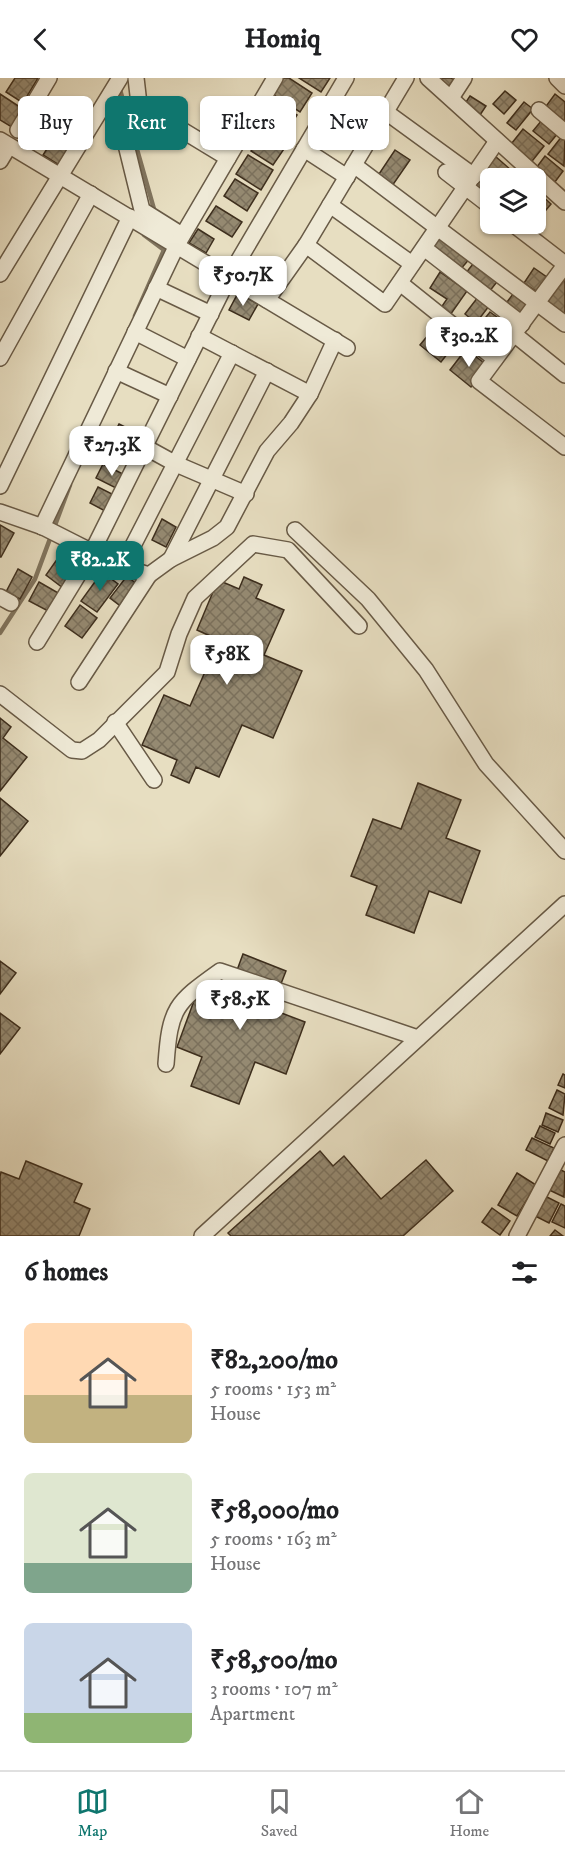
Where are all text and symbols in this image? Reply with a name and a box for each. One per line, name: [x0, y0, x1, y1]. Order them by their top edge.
text: Homiq: [245, 22, 321, 56]
icon: back: [24, 23, 57, 56]
icon: heart: [508, 23, 541, 56]
chip: Buy: [18, 96, 93, 150]
chip: Rent: [105, 96, 188, 150]
chip: Filters: [200, 96, 296, 150]
chip: New: [308, 96, 389, 150]
map controls: [480, 168, 546, 234]
button: layers: [480, 168, 546, 234]
pin: ₹50.7K: [194, 256, 292, 307]
text: ₹50.7K: [213, 263, 273, 288]
pin: ₹30.2K: [420, 317, 518, 368]
text: ₹30.2K: [440, 324, 498, 349]
pin: ₹27.3K: [63, 426, 161, 477]
text: ₹27.3K: [83, 433, 141, 458]
pin: ₹82.2K: [51, 541, 149, 592]
text: ₹82.2K: [70, 548, 130, 573]
pin: ₹58K: [191, 635, 263, 686]
text: ₹58K: [204, 642, 250, 667]
pin: ₹58.5K: [191, 980, 289, 1031]
text: ₹58.5K: [210, 987, 270, 1012]
text: 6 homes: [24, 1256, 108, 1289]
icon: filters: [508, 1256, 541, 1289]
text: ₹82,200/mo: [210, 1344, 338, 1377]
icon: home: [72, 1347, 144, 1419]
text: 5 rooms · 153 m²: [210, 1377, 336, 1402]
text: House: [210, 1402, 261, 1427]
text: ₹58,000/mo: [210, 1494, 339, 1527]
icon: home: [72, 1497, 144, 1569]
text: 5 rooms · 163 m²: [210, 1527, 337, 1552]
text: House: [210, 1552, 261, 1577]
text: ₹58,500/mo: [210, 1644, 337, 1677]
icon: home: [72, 1647, 144, 1719]
text: 3 rooms · 107 m²: [210, 1677, 338, 1702]
text: Apartment: [210, 1702, 295, 1727]
tab: Map: [76, 1785, 109, 1841]
tab: Saved: [261, 1785, 298, 1841]
tab: Home: [449, 1785, 489, 1841]

